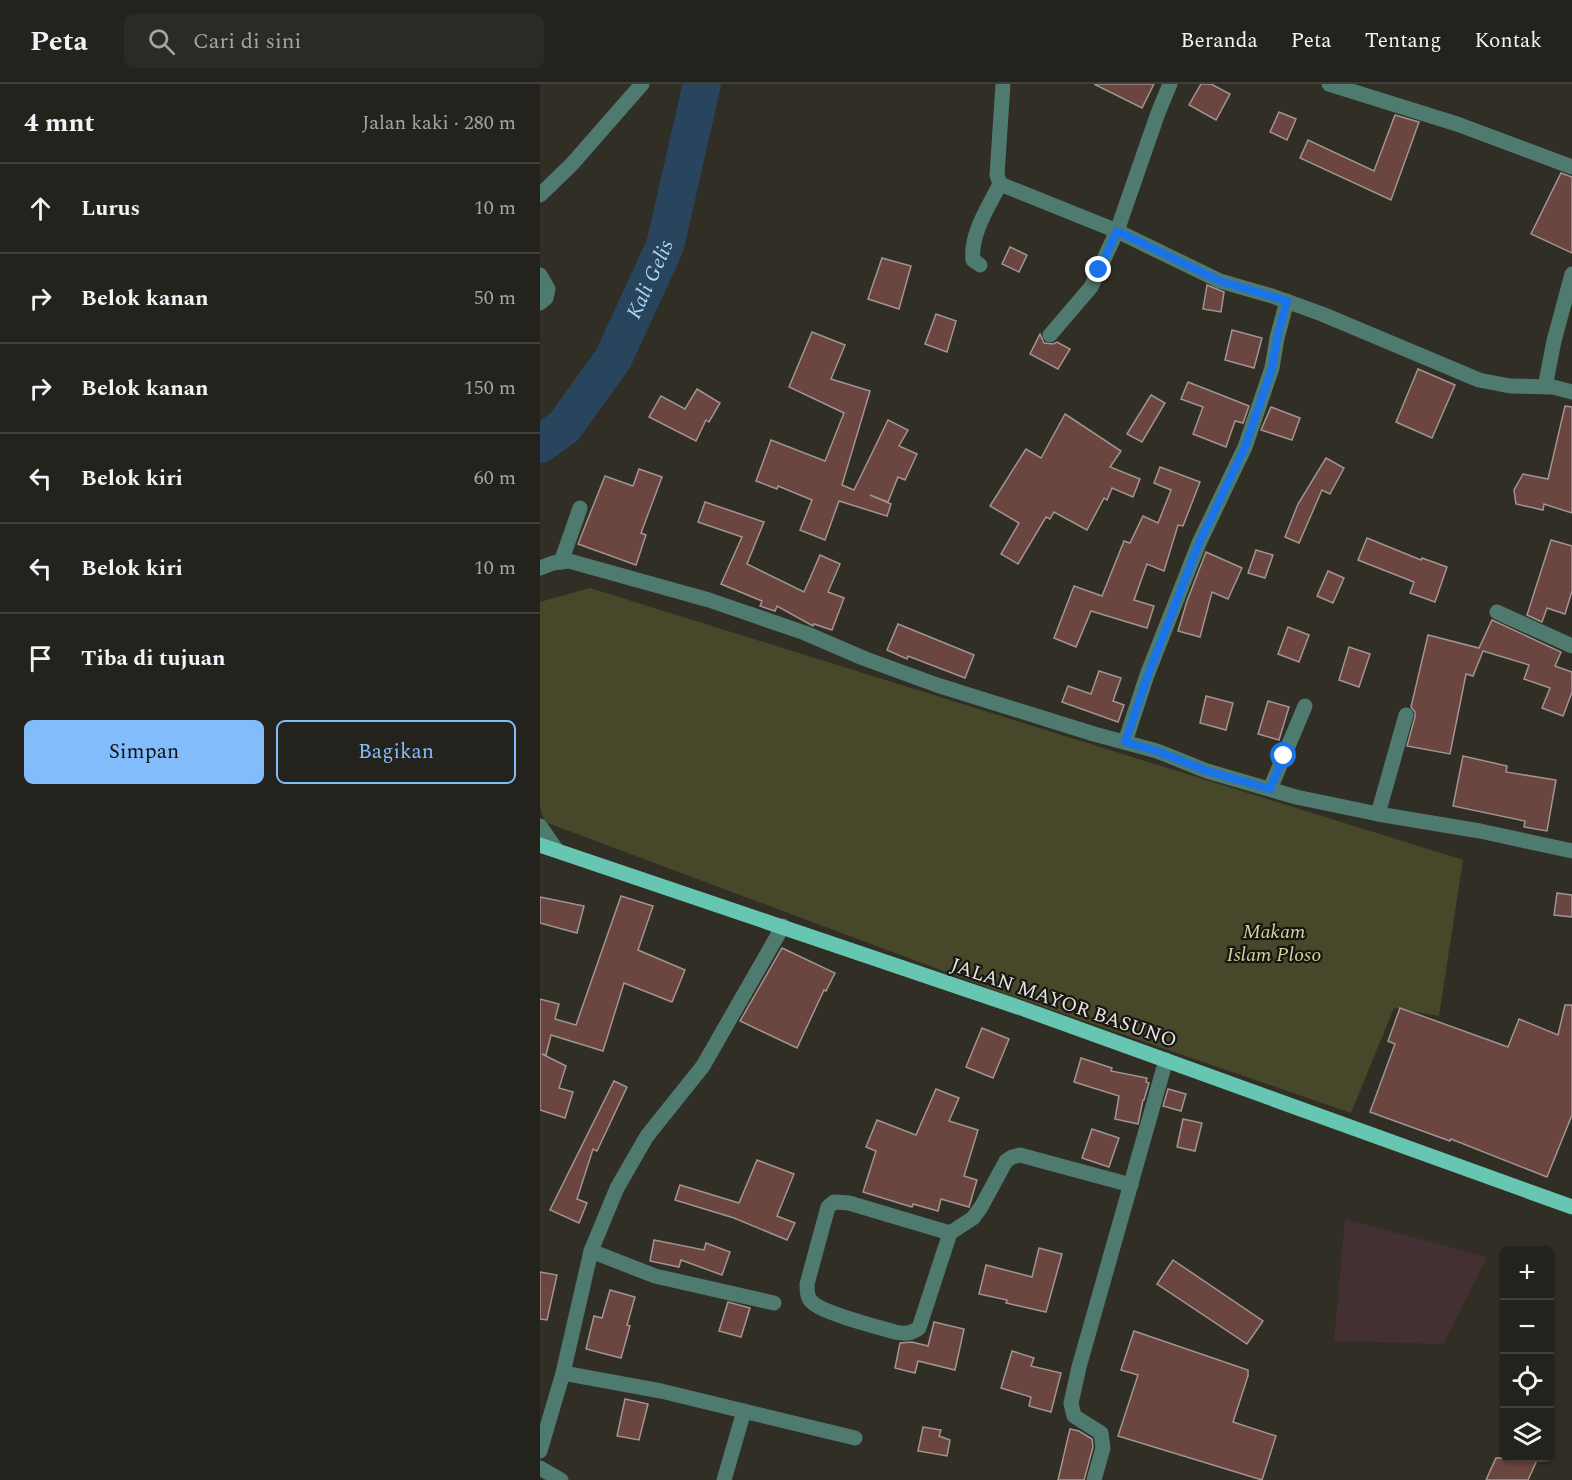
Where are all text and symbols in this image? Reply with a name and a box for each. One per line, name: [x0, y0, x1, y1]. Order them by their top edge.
search box: [124, 14, 544, 68]
text: Peta: [30, 20, 88, 63]
icon: search: [145, 25, 178, 58]
text: Cari di sini: [193, 25, 301, 58]
text: Beranda: [1181, 25, 1258, 57]
text: Peta: [1291, 25, 1332, 57]
text: Tentang: [1365, 25, 1441, 57]
text: Kontak: [1474, 25, 1542, 57]
text: 4 mnt: [24, 103, 95, 143]
text: Jalan kaki · 280 m: [362, 108, 516, 138]
icon: ahead: [24, 192, 57, 225]
text: Lurus: [81, 192, 140, 225]
text: 10 m: [474, 193, 516, 223]
water label: Kali Gelis: [619, 237, 683, 324]
route end: [1085, 256, 1111, 282]
icon: right: [24, 282, 57, 315]
text: Belok kanan: [81, 282, 209, 315]
text: 50 m: [474, 283, 516, 313]
icon: right: [24, 372, 57, 405]
text: Belok kanan: [81, 372, 209, 405]
text: 150 m: [464, 373, 516, 403]
icon: left: [24, 462, 57, 495]
text: Belok kiri: [81, 462, 183, 495]
text: 60 m: [474, 463, 516, 493]
icon: left: [24, 552, 57, 585]
text: Belok kiri: [81, 552, 183, 585]
text: 10 m: [474, 553, 516, 583]
icon: arrive: [24, 642, 57, 675]
text: Tiba di tujuan: [81, 642, 226, 675]
button: Simpan: [24, 720, 264, 784]
button: Bagikan: [276, 720, 516, 784]
route start: [1270, 742, 1296, 768]
park label: Makam Islam Ploso: [1227, 917, 1321, 970]
street label: JALAN MAYOR BASUNO: [947, 950, 1181, 1056]
map controls: [1500, 1246, 1554, 1462]
button: +: [1500, 1246, 1554, 1300]
button: −: [1500, 1300, 1554, 1354]
button: locate: [1500, 1354, 1554, 1408]
button: layers: [1500, 1408, 1554, 1462]

